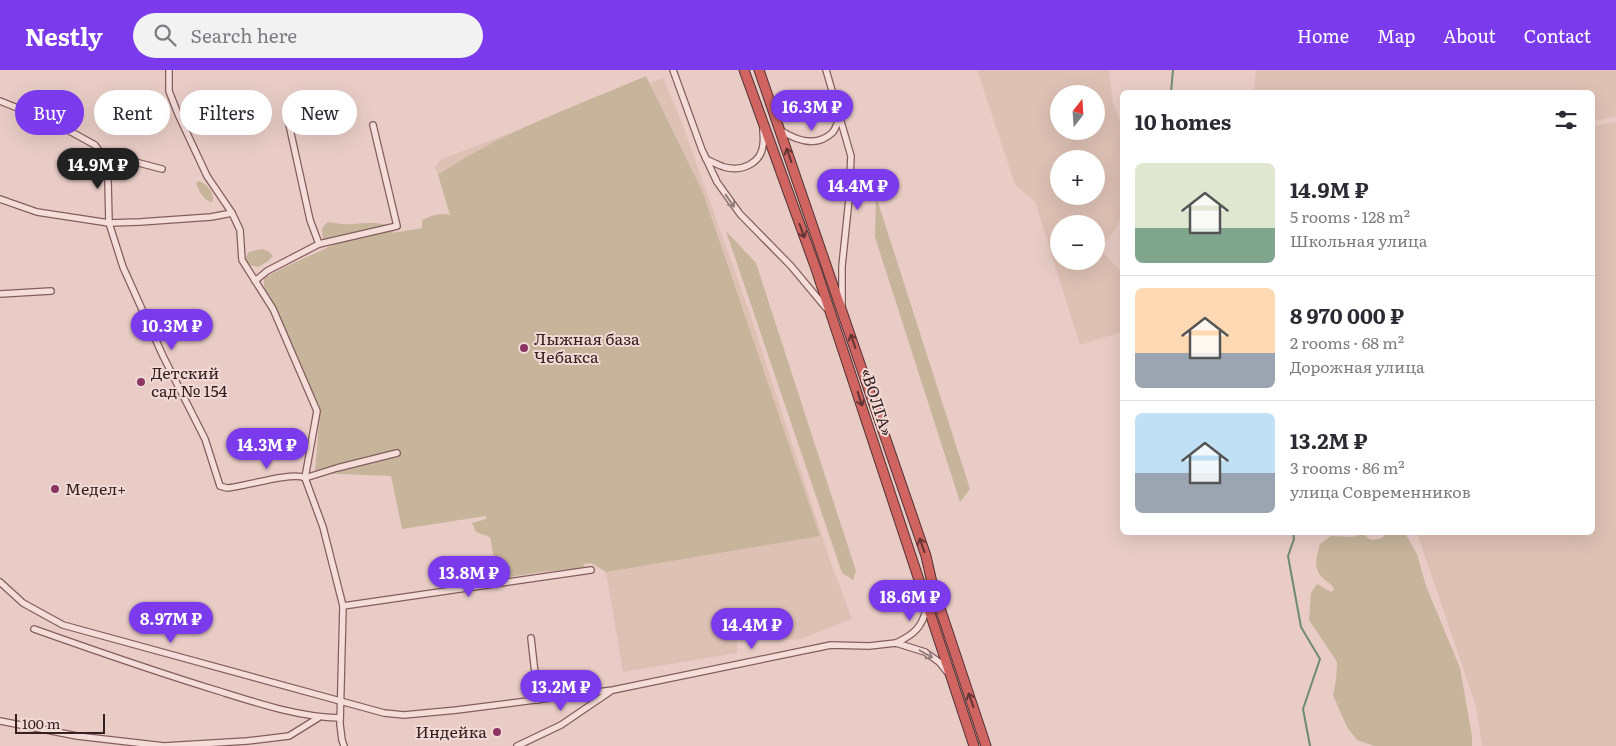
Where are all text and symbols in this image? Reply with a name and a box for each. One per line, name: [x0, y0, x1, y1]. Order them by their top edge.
search box: [133, 13, 483, 58]
text: Nestly: [25, 18, 103, 53]
icon: search: [151, 21, 179, 49]
text: Search here: [191, 21, 297, 49]
text: Home: [1297, 22, 1349, 49]
text: Map: [1377, 22, 1415, 49]
text: About: [1443, 22, 1496, 49]
text: Contact: [1524, 22, 1591, 49]
north arrow: [1050, 85, 1105, 140]
map controls: [1050, 85, 1105, 270]
chip: Buy: [15, 90, 84, 135]
chip: Rent: [94, 90, 170, 135]
chip: Filters: [180, 90, 272, 135]
chip: New: [282, 90, 357, 135]
pin: 16.3M ₽: [766, 90, 858, 132]
text: 16.3M ₽: [782, 94, 842, 118]
text: 10 homes: [1135, 105, 1231, 136]
icon: filters: [1552, 106, 1580, 134]
one-way arrow: [784, 147, 793, 163]
pin: 14.9M ₽: [52, 148, 144, 190]
button: +: [1050, 150, 1105, 205]
text: 14.9M ₽: [68, 152, 128, 176]
pin: 14.4M ₽: [812, 168, 904, 211]
text: 14.4M ₽: [828, 173, 888, 197]
text: 14.9M ₽: [1290, 173, 1369, 204]
icon: home: [1175, 183, 1235, 243]
one-way arrow: [725, 194, 736, 207]
text: 5 rooms · 128 m²: [1290, 204, 1410, 228]
button: −: [1050, 215, 1105, 270]
one-way arrow: [798, 223, 807, 238]
text: Школьная улица: [1290, 228, 1427, 252]
text: 8 970 000 ₽: [1290, 299, 1404, 330]
pin: 10.3M ₽: [126, 308, 218, 351]
icon: home: [1175, 308, 1235, 368]
text: 10.3M ₽: [142, 313, 202, 337]
place label: Лыжная база Чебакса: [534, 326, 640, 368]
text: 2 rooms · 68 m²: [1290, 330, 1404, 354]
one-way arrow: [848, 334, 857, 350]
marker: Лыжная база Чебакса: [518, 342, 530, 354]
text: Дорожная улица: [1290, 354, 1425, 378]
place label: Детский сад № 154: [151, 360, 228, 402]
street label: «ВОЛГА»: [856, 365, 900, 439]
marker: Детский сад № 154: [135, 376, 147, 388]
one-way arrow: [855, 390, 865, 406]
text: 13.2M ₽: [1290, 424, 1368, 455]
pin: 14.3M ₽: [221, 428, 313, 470]
text: 14.3M ₽: [237, 432, 297, 456]
icon: home: [1175, 433, 1235, 493]
text: 3 rooms · 86 m²: [1290, 455, 1405, 479]
place label: Медел+: [65, 476, 126, 500]
text: улица Современников: [1290, 479, 1471, 503]
marker: Медел+: [49, 483, 61, 495]
one-way arrow: [917, 538, 926, 553]
pin: 13.8M ₽: [423, 556, 515, 598]
text: 13.8M ₽: [439, 560, 499, 584]
pin: 18.6M ₽: [864, 580, 956, 622]
text: 18.6M ₽: [880, 584, 940, 608]
pin: 8.97M ₽: [125, 602, 217, 644]
text: 8.97M ₽: [140, 606, 202, 630]
pin: 14.4M ₽: [706, 608, 798, 650]
text: 14.4M ₽: [722, 612, 782, 636]
one-way arrow: [918, 649, 933, 659]
pin: 13.2M ₽: [515, 670, 607, 712]
text: 13.2M ₽: [531, 674, 591, 698]
one-way arrow: [966, 693, 975, 708]
scale bar: [15, 711, 105, 734]
text: 100 m: [22, 713, 60, 733]
place label: Индейка: [416, 719, 487, 743]
marker: Индейка: [491, 726, 503, 738]

